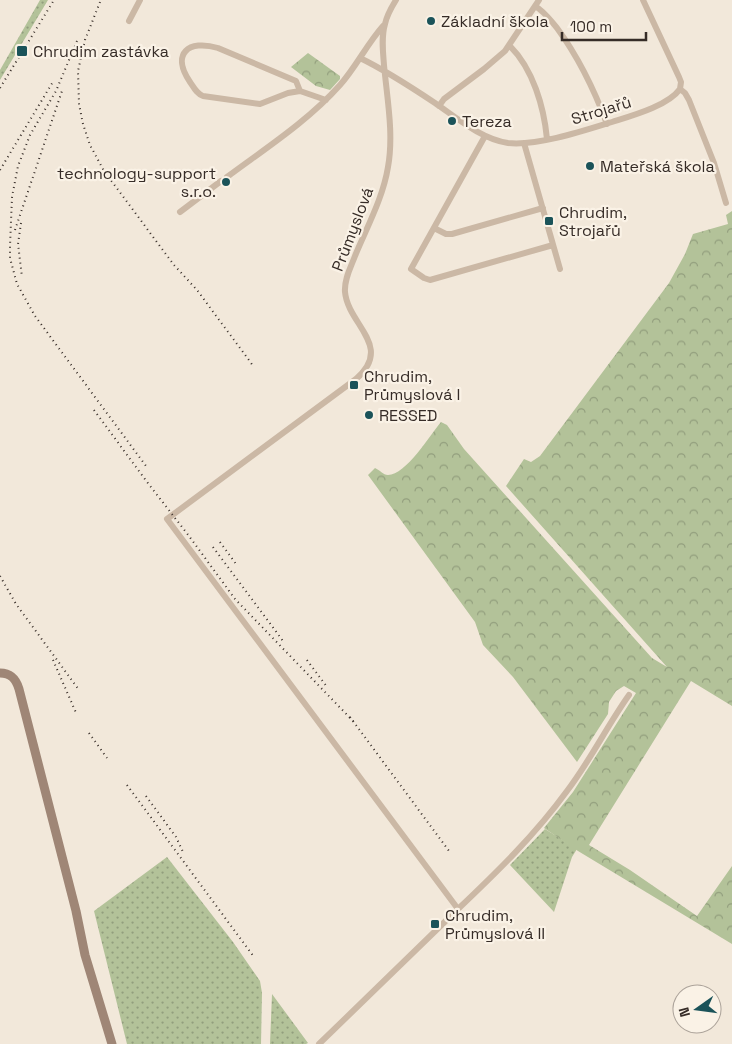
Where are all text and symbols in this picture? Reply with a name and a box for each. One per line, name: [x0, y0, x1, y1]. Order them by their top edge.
scale bar: [562, 10, 646, 42]
place label: Základní škola: [441, 11, 549, 32]
marker: Základní škola: [425, 15, 437, 27]
text: 100 m: [570, 17, 612, 36]
place label: Chrudim zastávka: [33, 41, 169, 62]
marker: Chrudim zastávka: [15, 44, 29, 58]
street label: Strojařů: [569, 91, 634, 130]
place label: Tereza: [462, 111, 512, 132]
marker: Tereza: [446, 115, 458, 127]
place label: Mateřská škola: [600, 156, 715, 177]
marker: Mateřská škola: [584, 160, 596, 172]
place label: technology-support s.r.o.: [57, 163, 216, 202]
marker: technology-support s.r.o.: [220, 176, 232, 188]
street label: Průmyslová: [327, 184, 378, 274]
place label: Chrudim, Strojařů: [559, 202, 627, 241]
marker: Chrudim, Strojařů: [543, 215, 555, 227]
place label: Chrudim, Průmyslová I: [364, 366, 460, 405]
marker: Chrudim, Průmyslová I: [348, 379, 360, 391]
place label: RESSED: [379, 405, 437, 426]
marker: RESSED: [363, 409, 375, 421]
place label: Chrudim, Průmyslová II: [445, 905, 545, 944]
marker: Chrudim, Průmyslová II: [429, 918, 441, 930]
north arrow: [672, 984, 722, 1034]
text: N: [675, 1005, 694, 1019]

